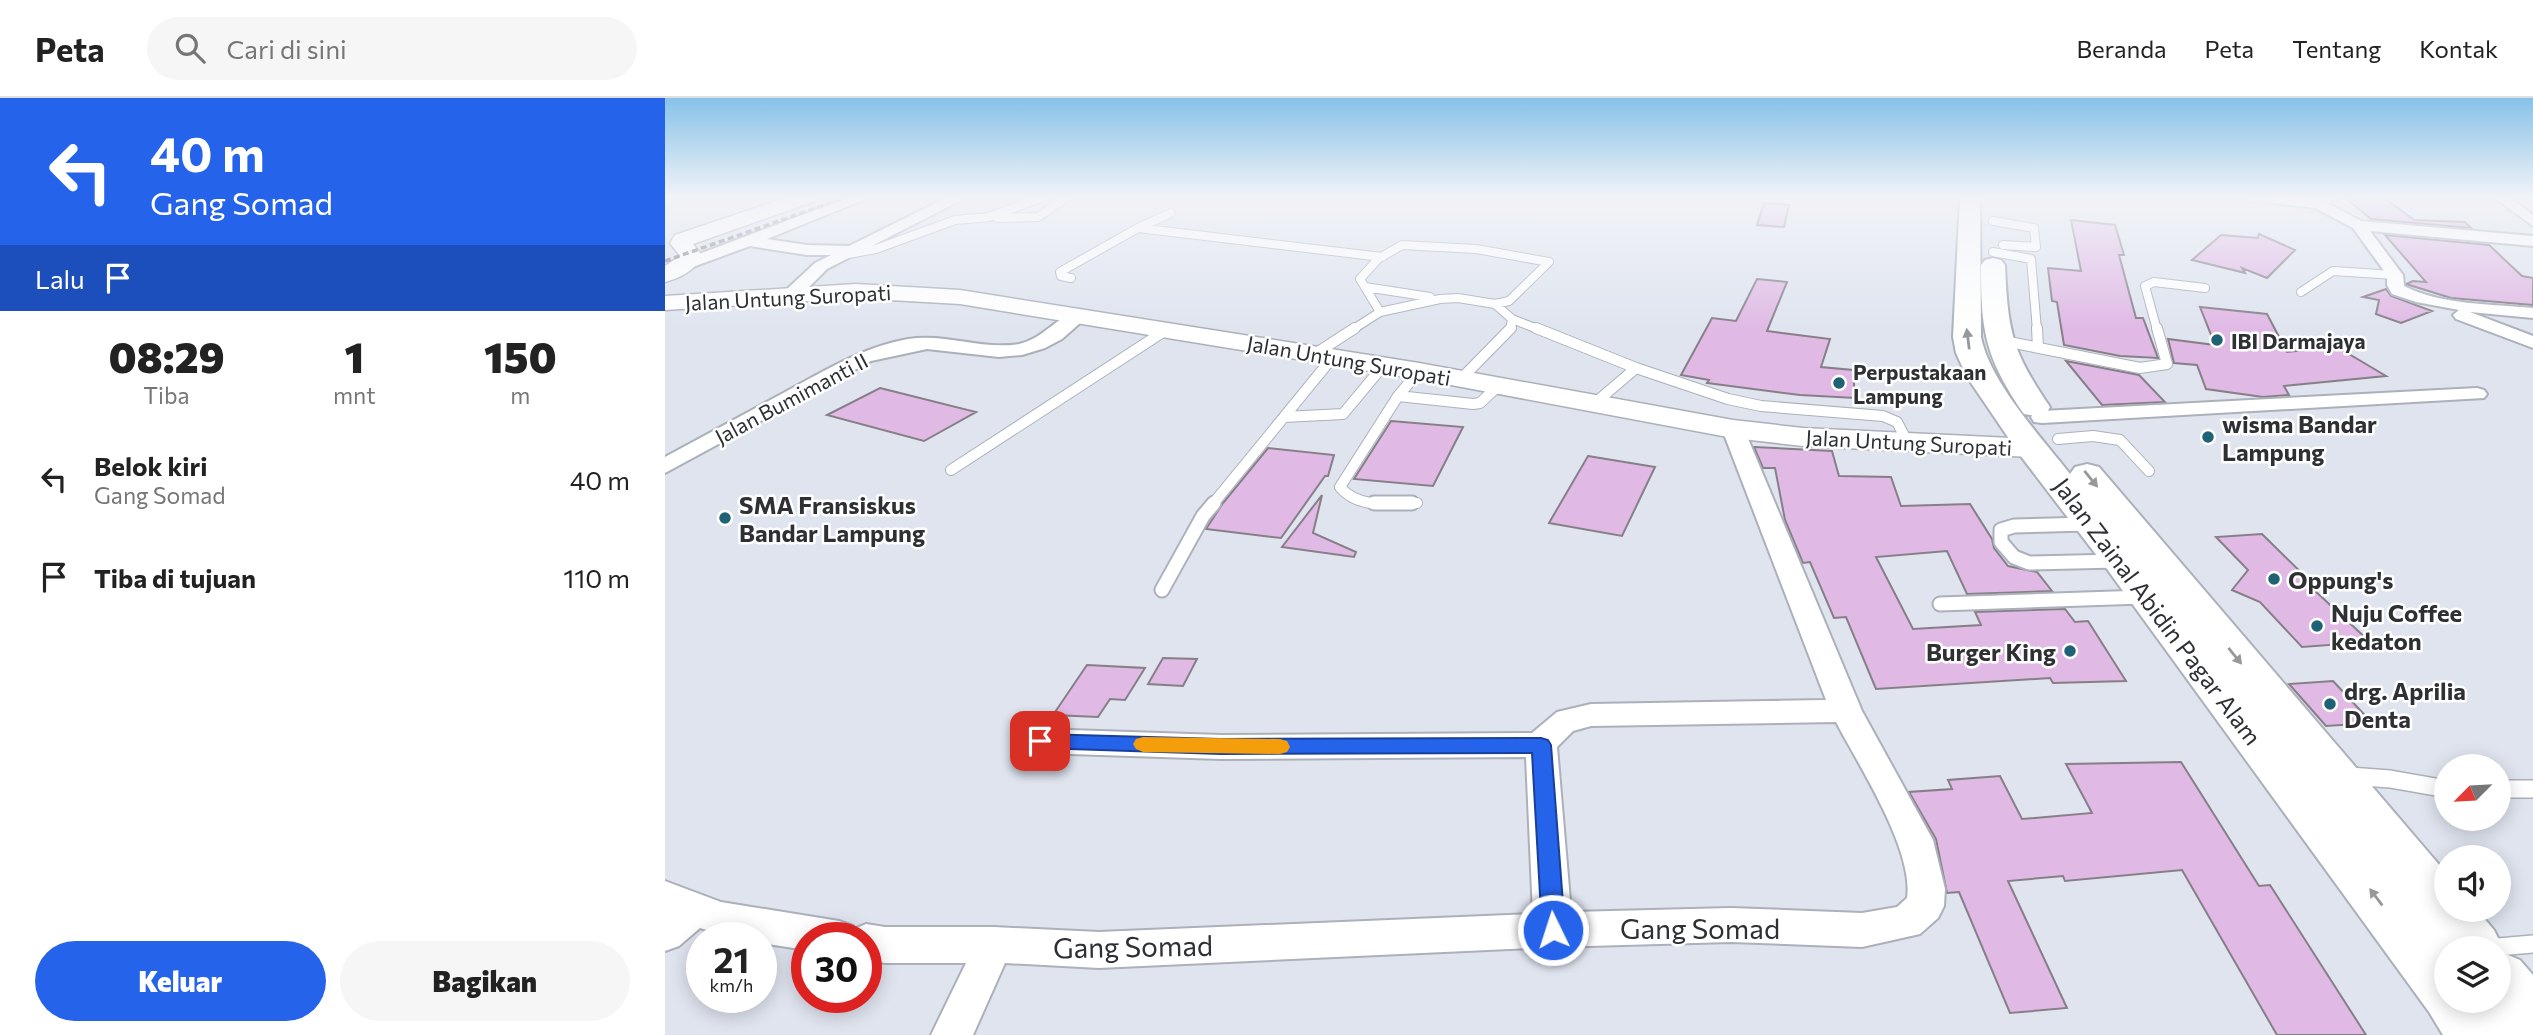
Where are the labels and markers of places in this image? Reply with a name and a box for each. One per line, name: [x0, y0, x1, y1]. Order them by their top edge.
place label: IBI Darmajaya: [2231, 328, 2366, 353]
marker: IBI Darmajaya: [2209, 332, 2225, 348]
place label: Perpustakaan Lampung: [1853, 359, 1986, 408]
marker: Perpustakaan Lampung: [1831, 375, 1847, 391]
place label: wisma Bandar Lampung: [2222, 409, 2377, 466]
marker: wisma Bandar Lampung: [2200, 429, 2216, 445]
place label: SMA Fransiskus Bandar Lampung: [739, 490, 925, 547]
marker: SMA Fransiskus Bandar Lampung: [717, 510, 733, 526]
place label: Oppung's: [2288, 565, 2393, 594]
marker: Oppung's: [2266, 571, 2282, 587]
place label: Nuju Coffee kedaton: [2331, 598, 2462, 655]
marker: Nuju Coffee kedaton: [2309, 618, 2325, 634]
place label: Burger King: [1926, 637, 2056, 666]
marker: Burger King: [2062, 643, 2078, 659]
place label: drg. Aprilia Denta: [2344, 676, 2466, 733]
marker: drg. Aprilia Denta: [2322, 696, 2338, 712]
pin: [1010, 711, 1070, 771]

